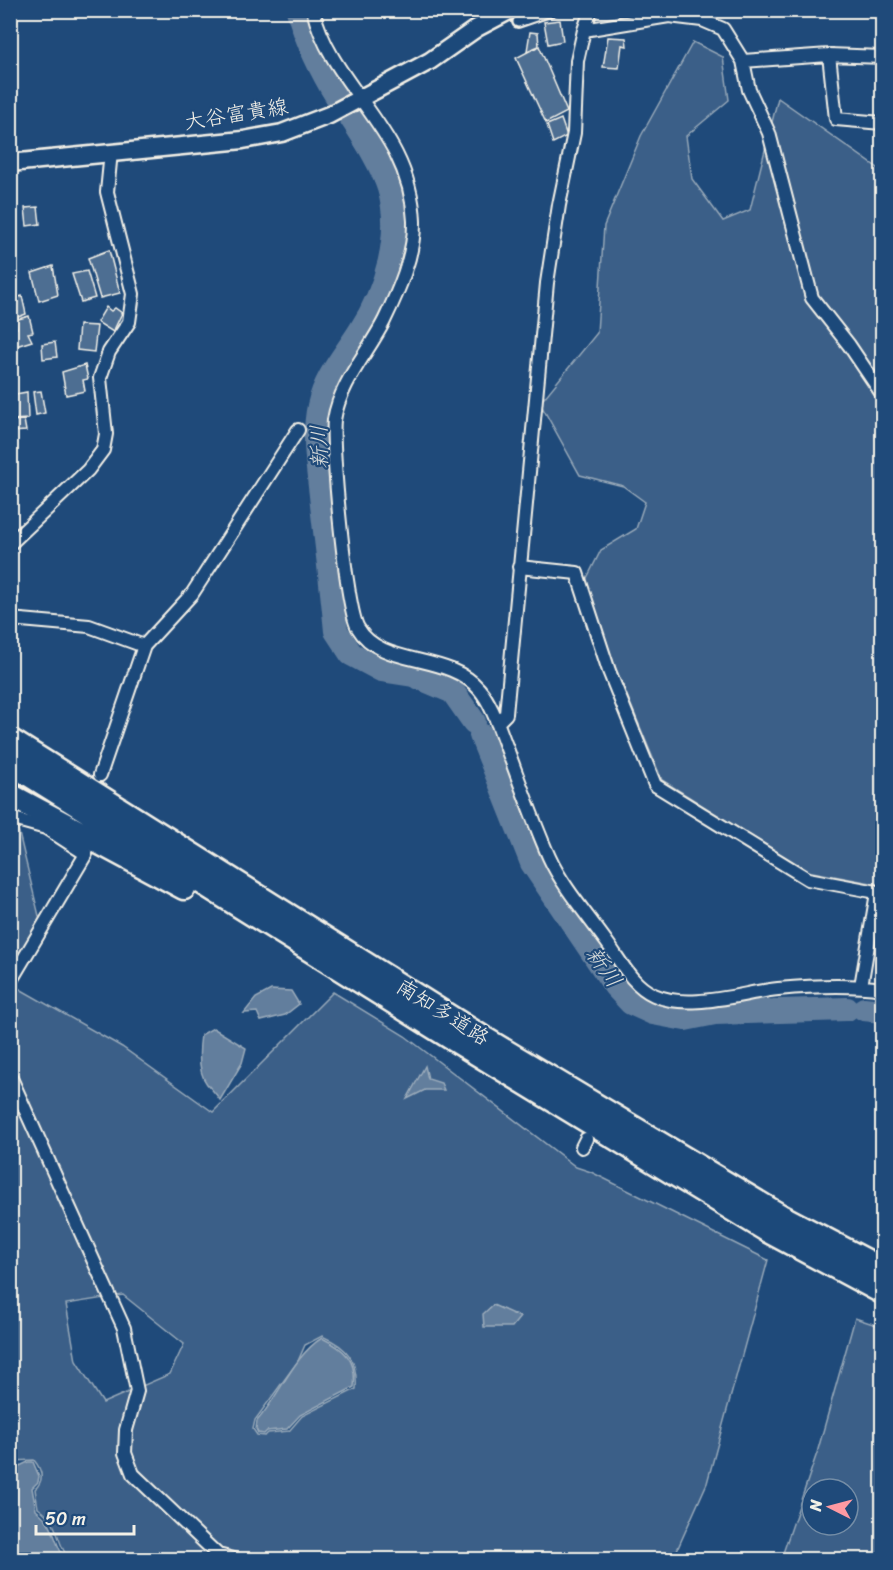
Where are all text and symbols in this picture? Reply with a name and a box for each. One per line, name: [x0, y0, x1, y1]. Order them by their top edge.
street label: 大谷富貴線: [181, 87, 291, 141]
water label: 新川: [299, 425, 339, 469]
water label: 新川: [575, 938, 633, 996]
street label: 南知多道路: [388, 968, 498, 1056]
north arrow: [800, 1477, 860, 1537]
scale bar: [36, 1498, 134, 1536]
text: N: [800, 1498, 831, 1514]
text: 50 m: [45, 1503, 86, 1535]

